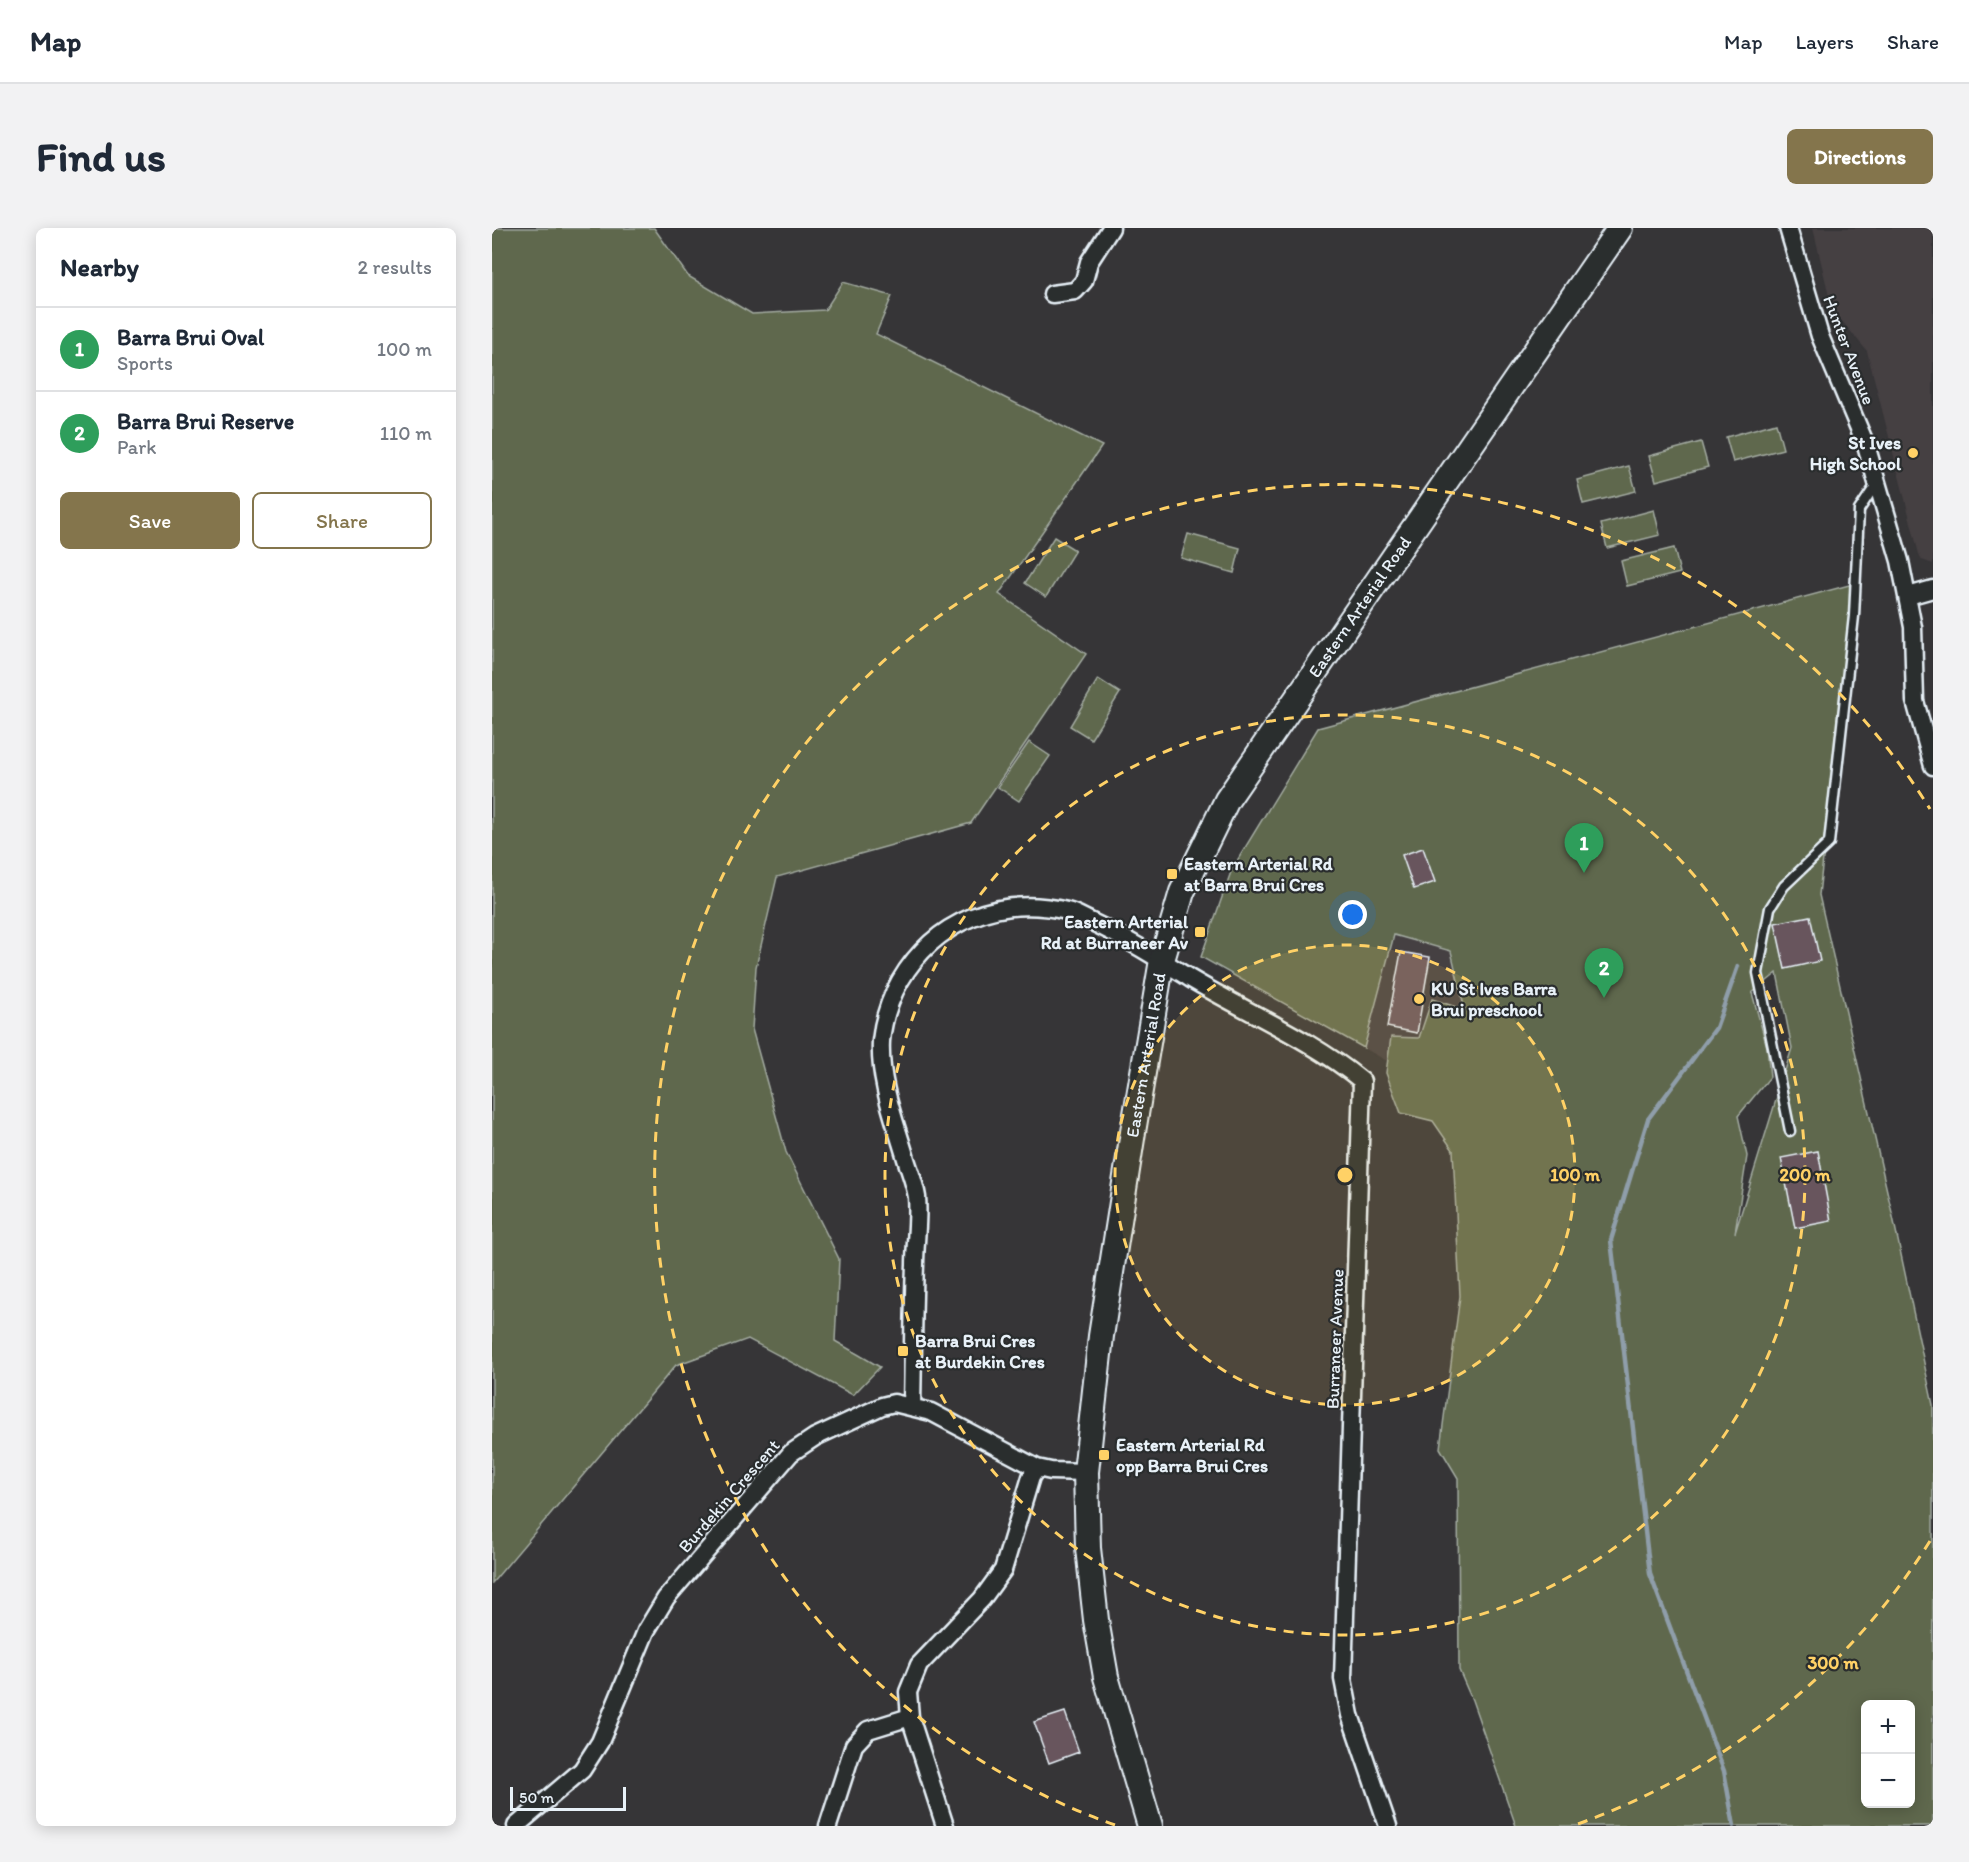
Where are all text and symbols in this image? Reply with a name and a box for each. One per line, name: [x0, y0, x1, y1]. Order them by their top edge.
text: Map: [30, 24, 81, 58]
text: Map: [1724, 29, 1763, 54]
text: Layers: [1796, 29, 1854, 54]
text: Share: [1887, 29, 1939, 54]
button: Directions: [1787, 129, 1933, 184]
text: Find us: [36, 131, 166, 182]
text: Nearby: [60, 251, 139, 283]
text: 2 results: [358, 255, 432, 279]
street label: Hunter Avenue: [1818, 292, 1880, 408]
text: Barra Brui Oval: [117, 324, 264, 351]
text: 1: [75, 337, 84, 361]
text: 100 m: [377, 337, 432, 361]
text: Sports: [117, 351, 173, 375]
text: Barra Brui Reserve: [117, 408, 294, 435]
text: 2: [74, 421, 85, 445]
text: 110 m: [380, 421, 432, 445]
place label: St Ives High School: [1810, 432, 1902, 475]
text: Park: [117, 435, 156, 459]
marker: St Ives High School: [1906, 446, 1920, 460]
button: Save: [60, 492, 240, 549]
button: Share: [252, 492, 432, 549]
street label: Eastern Arterial Road: [1303, 532, 1416, 682]
pin: 1: [1564, 824, 1604, 873]
place label: Eastern Arterial Rd at Barra Brui Cres: [1184, 853, 1333, 896]
marker: Eastern Arterial Rd at Barra Brui Cres: [1165, 867, 1179, 881]
your location: [1338, 900, 1367, 929]
place label: Eastern Arterial Rd at Burraneer Av: [1041, 911, 1189, 954]
marker: Eastern Arterial Rd at Burraneer Av: [1193, 925, 1207, 939]
pin: 2: [1584, 948, 1624, 998]
street label: Eastern Arterial Road: [1121, 971, 1171, 1139]
place label: KU St Ives Barra Brui preschool: [1431, 978, 1558, 1021]
marker: KU St Ives Barra Brui preschool: [1412, 992, 1426, 1006]
text: 100 m: [1550, 1164, 1601, 1186]
text: 200 m: [1780, 1164, 1831, 1186]
centre of rings: [1335, 1165, 1355, 1185]
street label: Burraneer Avenue: [1322, 1269, 1348, 1409]
place label: Barra Brui Cres at Burdekin Cres: [915, 1330, 1045, 1373]
marker: Barra Brui Cres at Burdekin Cres: [896, 1344, 910, 1358]
street label: Burdekin Crescent: [674, 1434, 784, 1557]
place label: Eastern Arterial Rd opp Barra Brui Cres: [1116, 1434, 1268, 1477]
marker: Eastern Arterial Rd opp Barra Brui Cres: [1097, 1448, 1111, 1462]
text: 300 m: [1807, 1652, 1859, 1674]
map controls: [1861, 1700, 1915, 1808]
button: +: [1861, 1700, 1915, 1754]
button: −: [1861, 1754, 1915, 1808]
scale bar: [510, 1784, 626, 1812]
text: 50 m: [519, 1788, 554, 1807]

